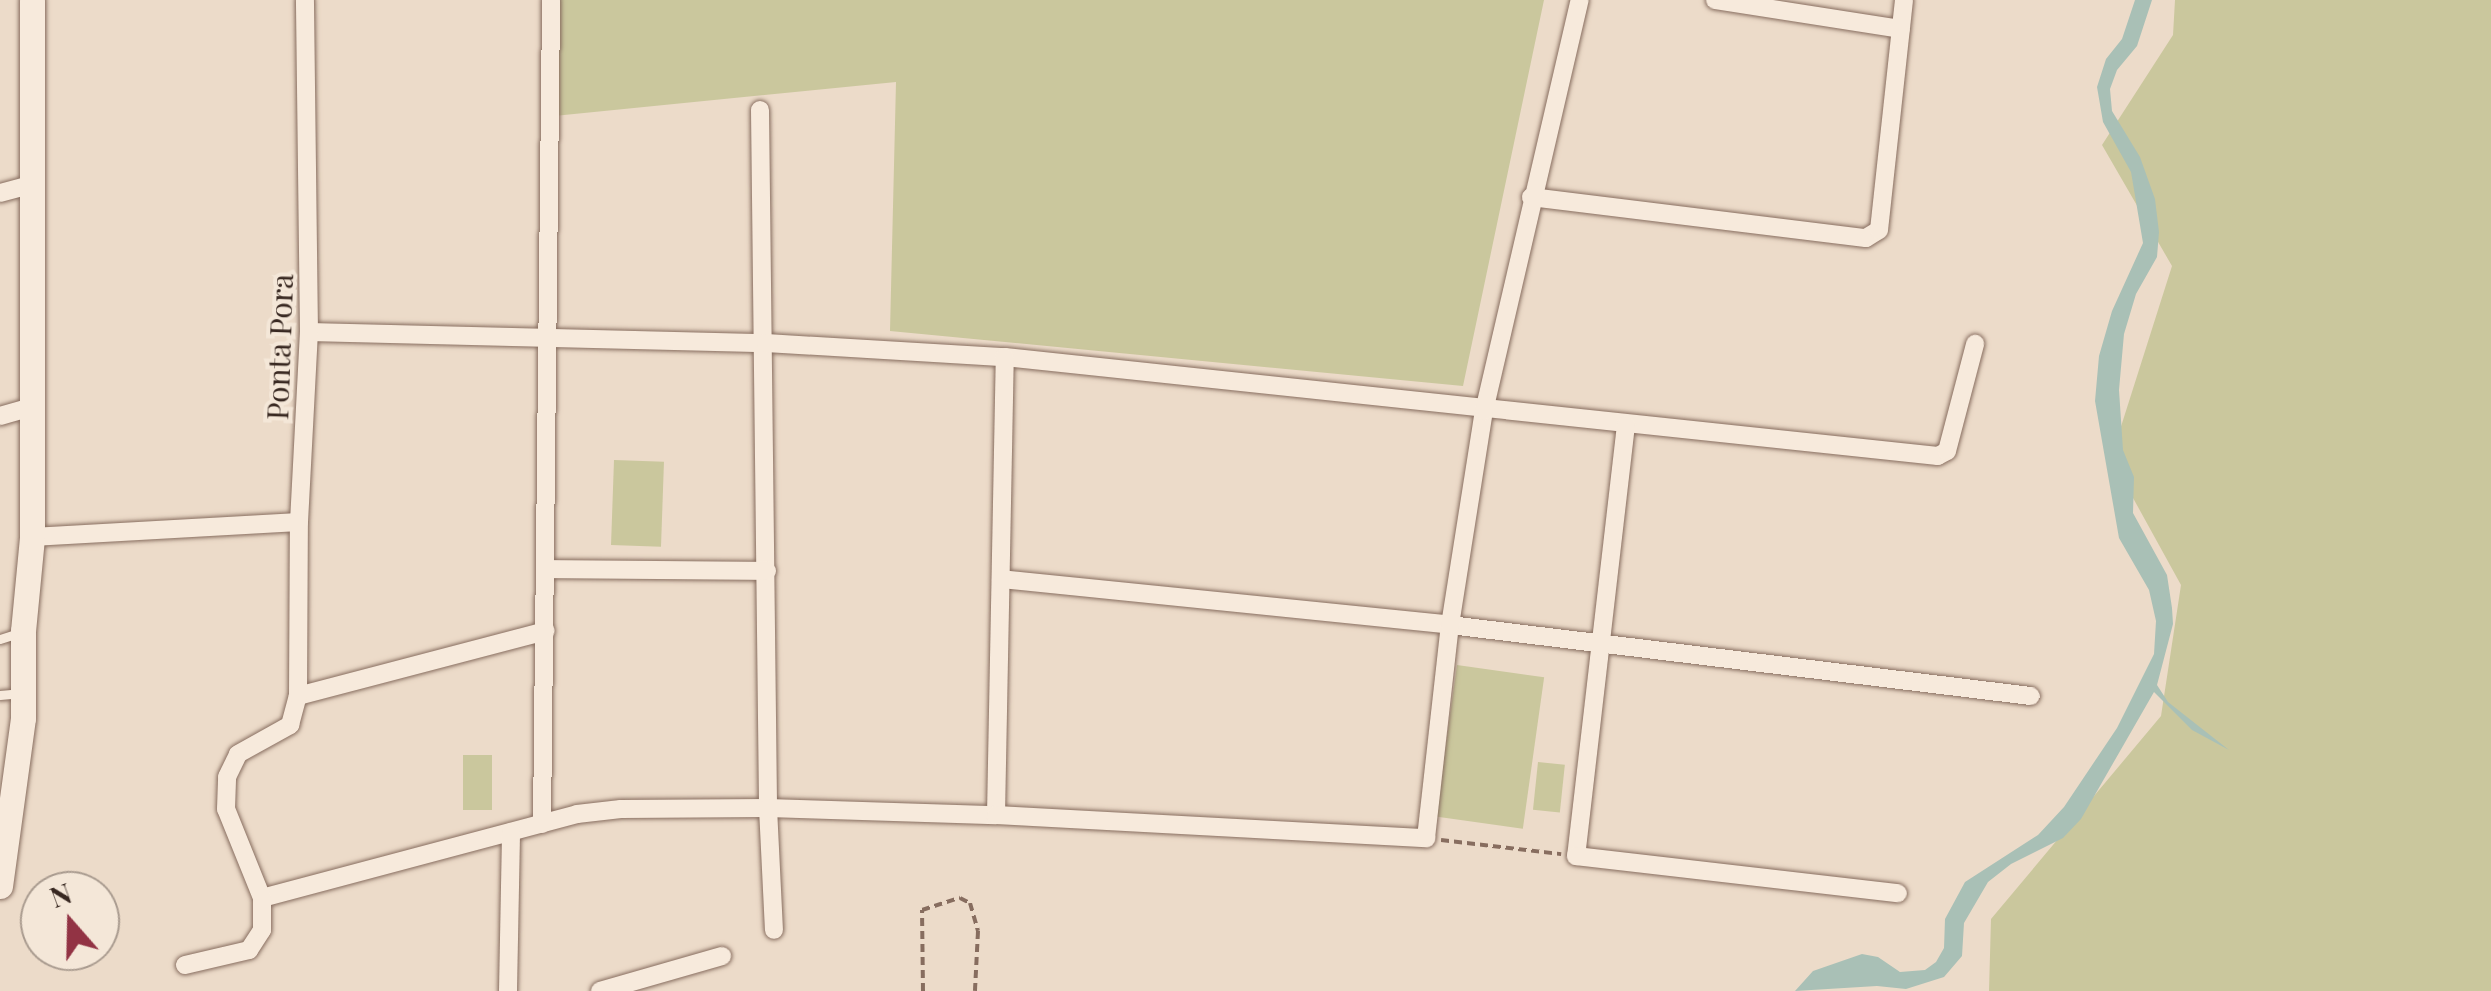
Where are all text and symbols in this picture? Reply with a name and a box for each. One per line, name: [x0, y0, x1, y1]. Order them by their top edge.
street label: Ponta Pora: [258, 273, 300, 421]
north arrow: [20, 871, 120, 971]
text: N: [44, 873, 76, 915]

